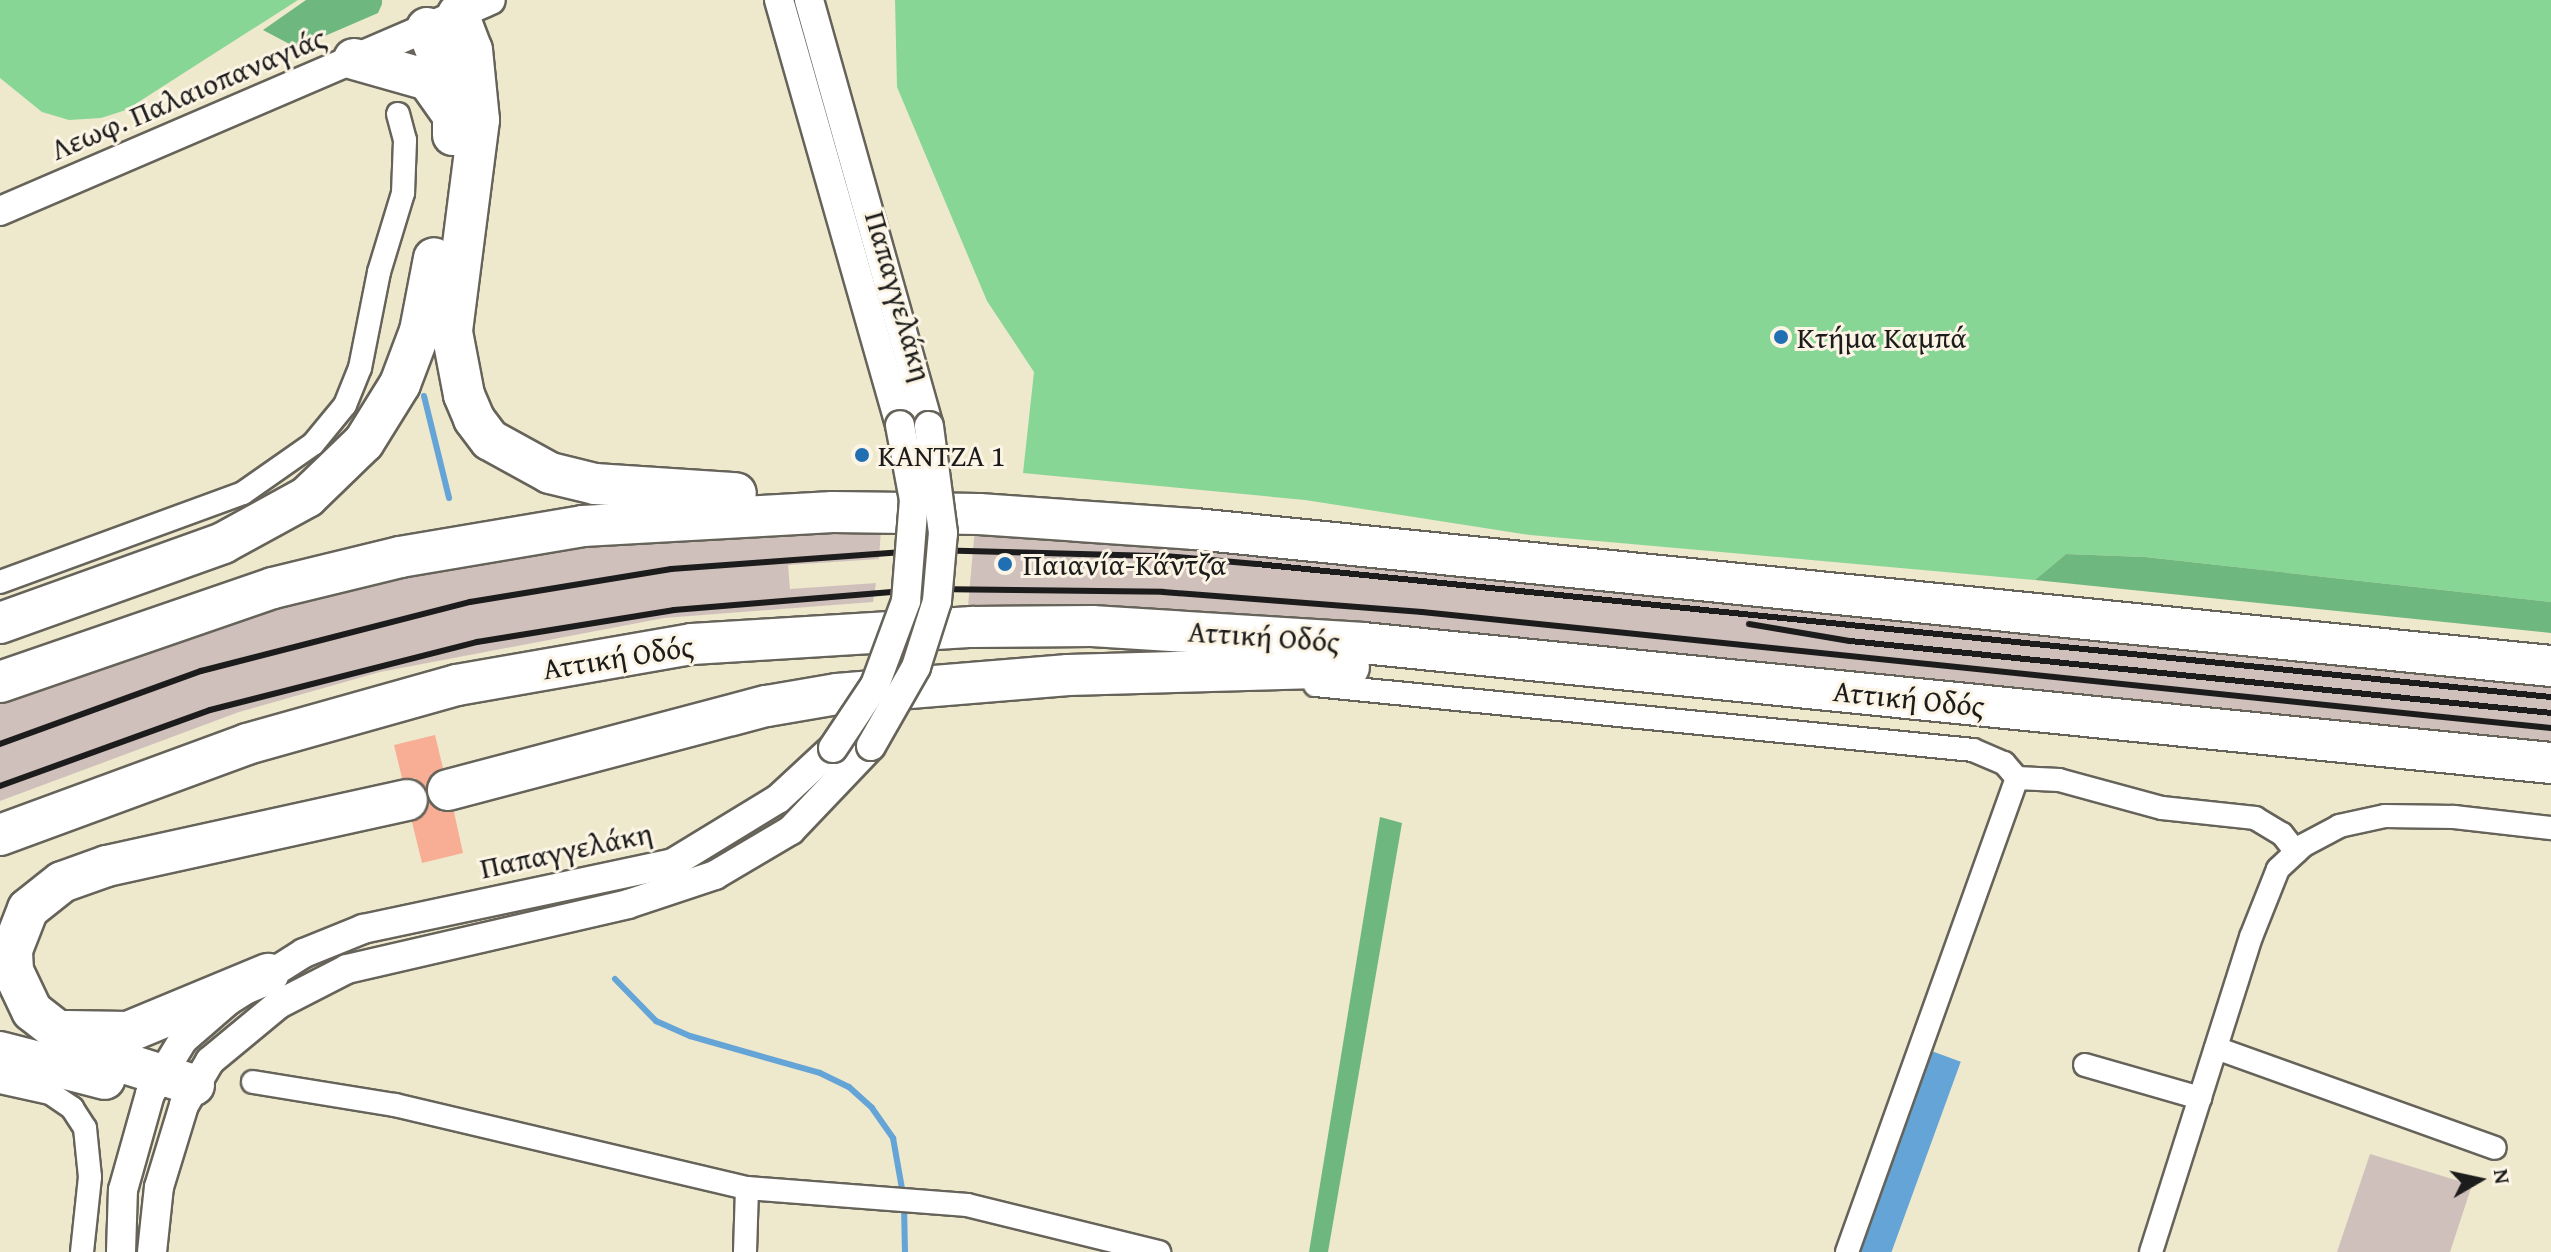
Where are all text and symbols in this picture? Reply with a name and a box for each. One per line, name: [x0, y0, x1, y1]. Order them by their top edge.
street label: Λεωφ. Παλαιοπαναγιάς: [45, 19, 331, 167]
street label: Παπαγγελάκη: [858, 207, 940, 385]
place label: Kτήμα Καμπά: [1797, 319, 1967, 355]
marker: Kτήμα Καμπά: [1772, 328, 1790, 346]
place label: ΚΑΝΤΖΑ 1: [878, 437, 1006, 473]
marker: ΚΑΝΤΖΑ 1: [853, 446, 871, 464]
place label: Παιανία-Κάντζα: [1023, 546, 1227, 582]
marker: Παιανία-Κάντζα: [994, 553, 1016, 575]
street label: Αττική Οδός: [1187, 613, 1341, 659]
street label: Αττική Οδός: [540, 627, 696, 687]
street label: Αττική Οδός: [1832, 672, 1986, 724]
street label: Παπαγγελάκη: [477, 814, 655, 886]
north arrow: [2439, 1140, 2519, 1220]
text: N: [2486, 1166, 2520, 1186]

